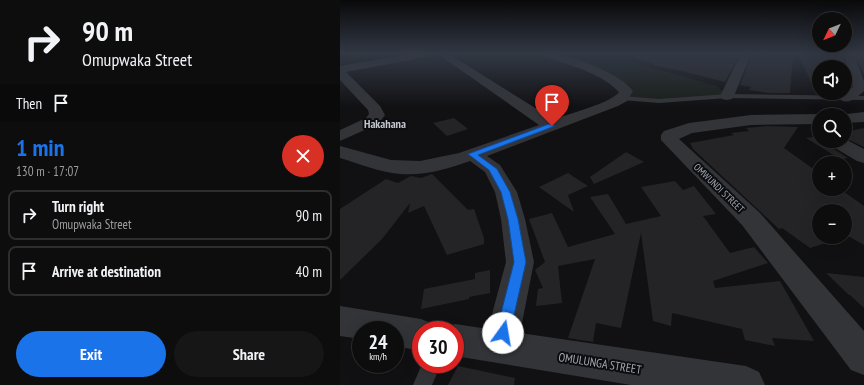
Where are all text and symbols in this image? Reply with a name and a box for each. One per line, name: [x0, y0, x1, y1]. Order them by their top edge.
text: 90 m: [82, 12, 133, 49]
north arrow: [812, 12, 852, 52]
map controls: [812, 12, 852, 244]
icon: right: [16, 16, 68, 68]
text: Omupwaka Street: [82, 48, 192, 71]
button: sound: [812, 60, 852, 100]
pin: [535, 85, 569, 126]
icon: arrive: [541, 91, 563, 113]
icon: arrive: [50, 92, 72, 114]
text: Then: [16, 94, 42, 113]
button: search: [812, 108, 852, 148]
district label: Hakahana: [364, 116, 406, 131]
text: 1 min: [16, 132, 64, 163]
button: close: [282, 135, 324, 177]
button: +: [812, 156, 852, 196]
street label: OMWUNDI STREET: [691, 161, 747, 216]
text: 130 m · 17:07: [16, 163, 79, 180]
text: Turn right: [52, 197, 104, 216]
icon: right: [18, 204, 40, 226]
button: −: [812, 204, 852, 244]
text: 90 m: [296, 206, 322, 225]
text: Omupwaka Street: [52, 216, 132, 233]
icon: arrive: [18, 260, 40, 282]
text: Arrive at destination: [52, 262, 161, 281]
text: 40 m: [296, 262, 322, 281]
position arrow: [482, 312, 524, 354]
speed limit sign: 30: [412, 321, 464, 373]
text: 24: [368, 329, 388, 355]
button: Exit: [16, 331, 166, 377]
button: Share: [174, 331, 324, 377]
street label: OMULUNGA STREET: [557, 349, 643, 377]
text: km/h: [369, 350, 387, 363]

